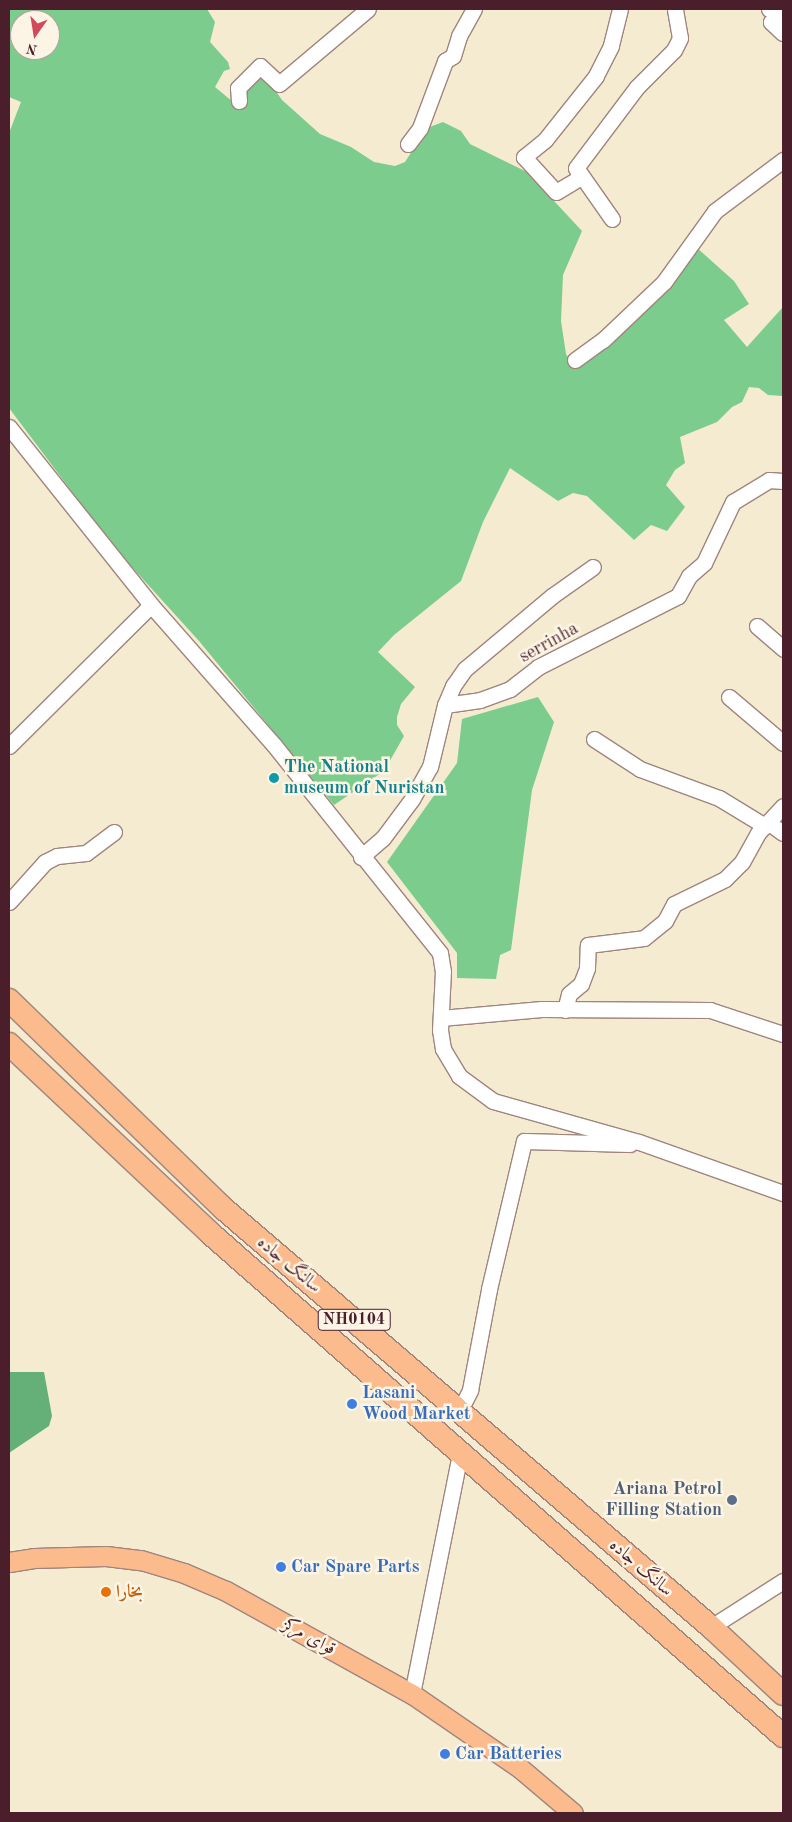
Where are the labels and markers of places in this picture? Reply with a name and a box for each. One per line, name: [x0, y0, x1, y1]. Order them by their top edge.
place label: The National museum of Nuristan: [284, 757, 445, 800]
marker: The National museum of Nuristan: [268, 772, 280, 784]
place label: Lasani Wood Market: [362, 1383, 471, 1426]
marker: Lasani Wood Market: [346, 1398, 358, 1410]
place label: Ariana Petrol Filling Station: [605, 1479, 722, 1522]
marker: Ariana Petrol Filling Station: [726, 1494, 738, 1506]
place label: Car Spare Parts: [291, 1556, 419, 1578]
marker: Car Spare Parts: [275, 1561, 287, 1573]
place label: بخارا: [116, 1581, 143, 1603]
marker: بخارا: [100, 1586, 112, 1598]
place label: Car Batteries: [455, 1743, 562, 1765]
marker: Car Batteries: [439, 1748, 451, 1760]

